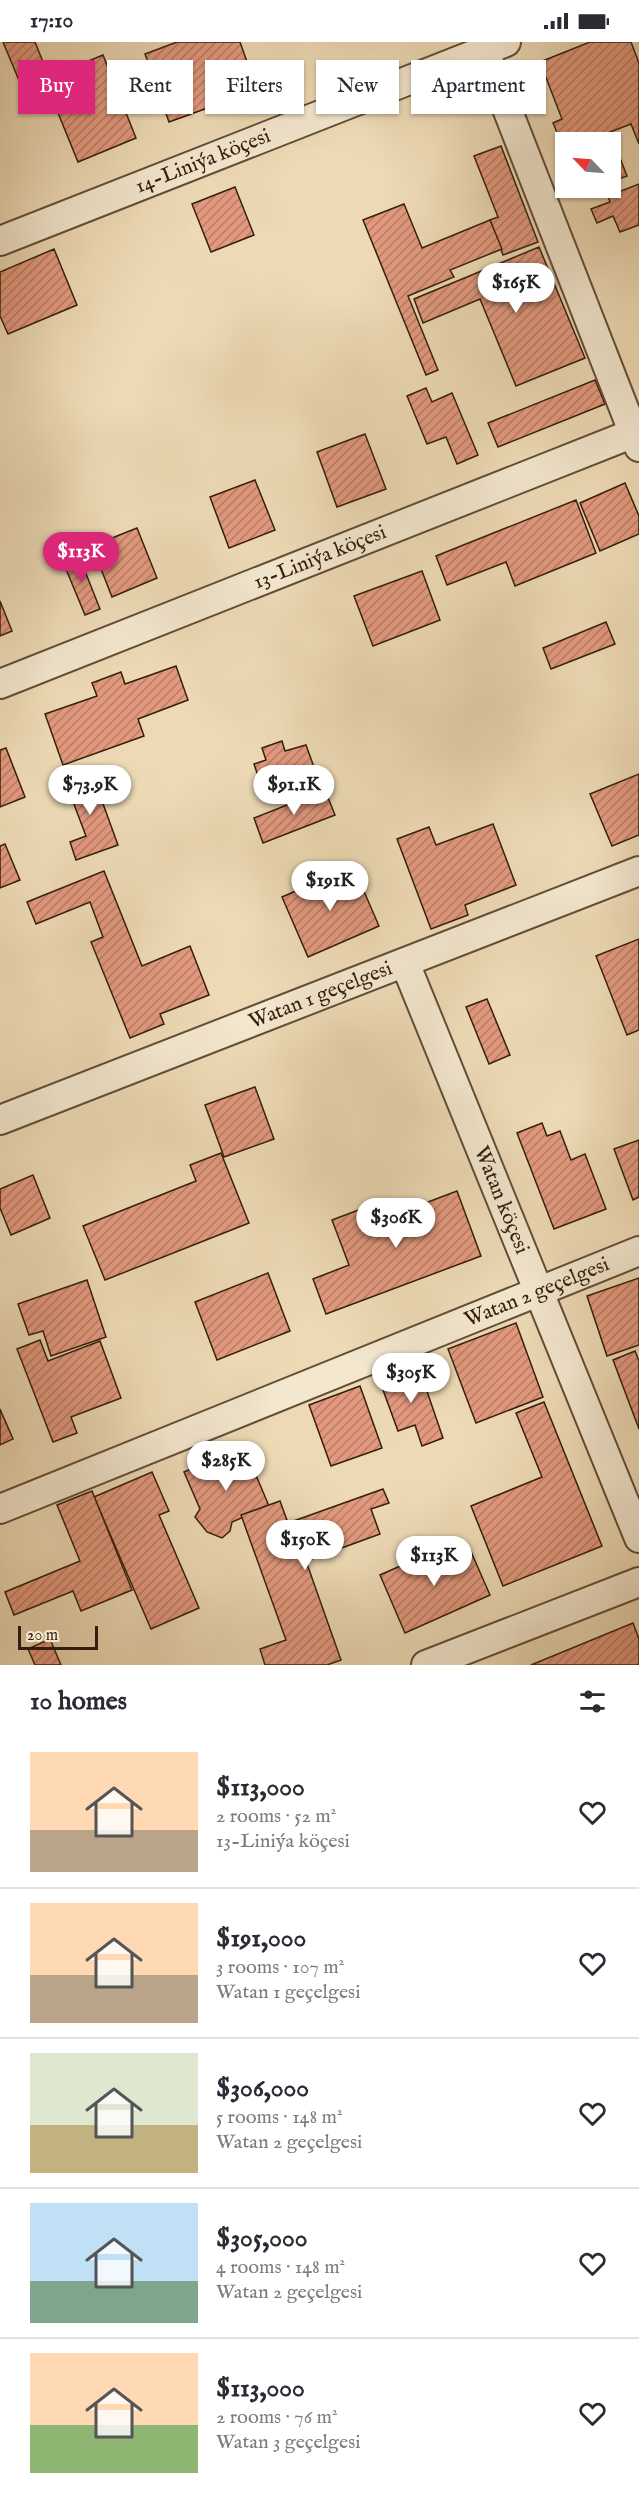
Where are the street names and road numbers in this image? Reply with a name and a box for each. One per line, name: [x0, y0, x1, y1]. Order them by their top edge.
street label: 14-Liniýa köçesi: [131, 122, 274, 200]
street label: 13-Liniýa köçesi: [249, 519, 390, 596]
street label: Watan 1 geçelgesi: [245, 955, 396, 1035]
street label: Watan köçesi: [468, 1142, 535, 1258]
street label: Watan 2 geçelgesi: [461, 1251, 613, 1334]

